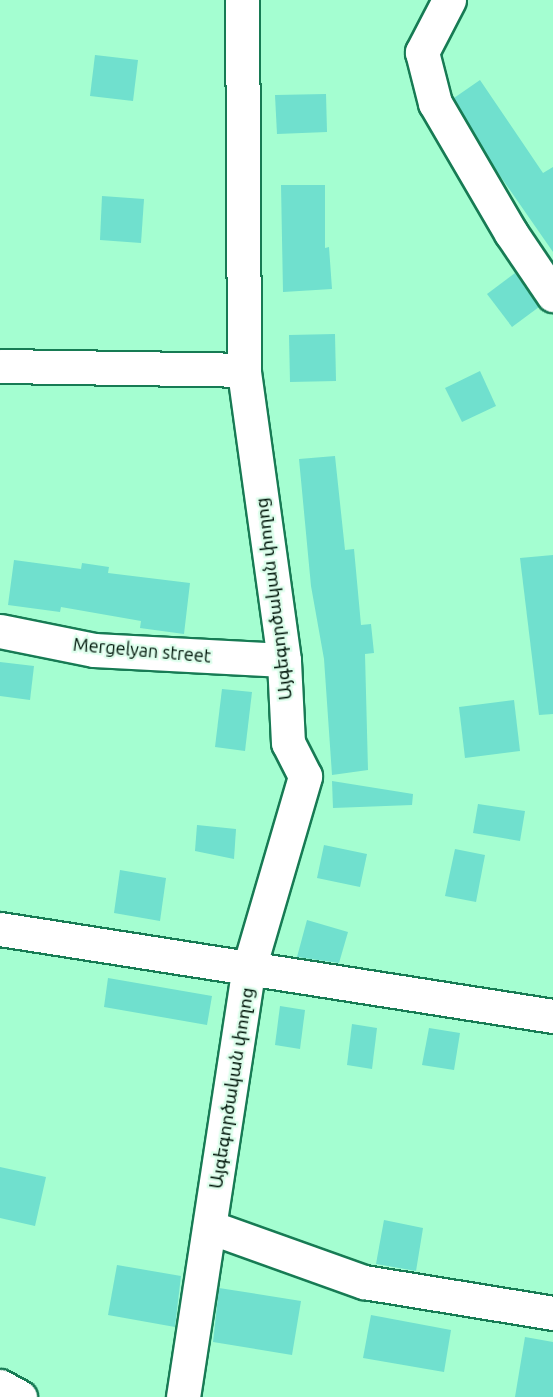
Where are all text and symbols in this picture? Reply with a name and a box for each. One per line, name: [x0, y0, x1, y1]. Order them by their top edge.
street label: Այգեգործական փողոց: [250, 497, 296, 701]
street label: Mergelyan street: [72, 633, 212, 667]
street label: Այգեգործական փողոց: [204, 986, 258, 1190]

